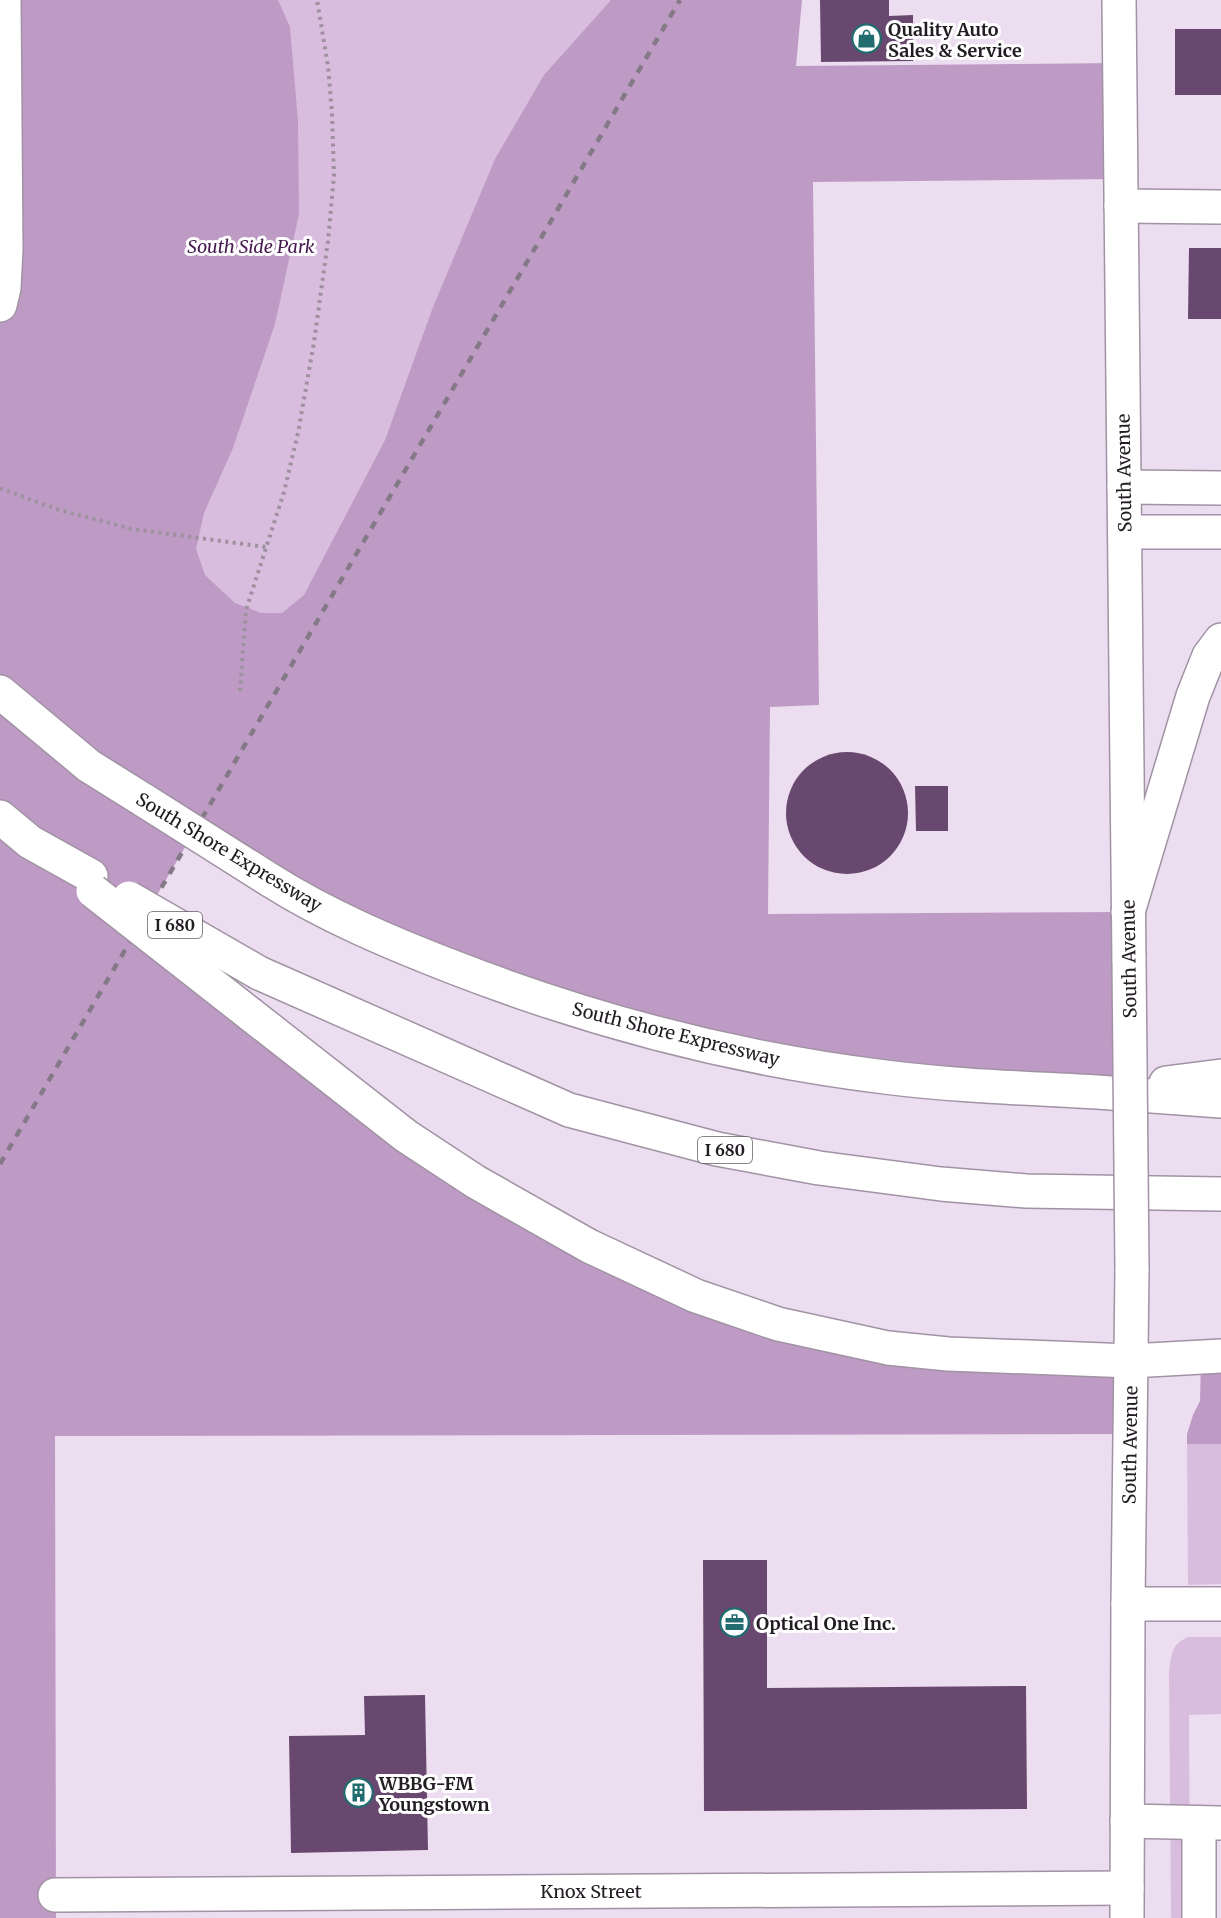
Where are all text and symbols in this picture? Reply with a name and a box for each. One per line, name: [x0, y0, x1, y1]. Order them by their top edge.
place label: Quality Auto Sales & Service: [888, 18, 1022, 62]
shop icon: Quality Auto Sales & Service: [851, 23, 883, 55]
park label: South Side Park: [187, 235, 315, 258]
street label: South Avenue: [1111, 413, 1137, 533]
street label: South Shore Expressway: [132, 787, 327, 917]
street label: South Avenue: [1116, 899, 1142, 1019]
road number: I 680: [148, 912, 202, 938]
street label: South Shore Expressway: [570, 997, 783, 1071]
road number: I 680: [698, 1137, 752, 1163]
street label: South Avenue: [1117, 1385, 1143, 1505]
office icon: Optical One Inc.: [719, 1607, 751, 1639]
place label: Optical One Inc.: [756, 1612, 896, 1635]
place label: WBBG-FM Youngstown: [378, 1772, 489, 1816]
building icon: WBBG-FM Youngstown: [342, 1777, 374, 1809]
street label: Knox Street: [540, 1880, 642, 1903]

